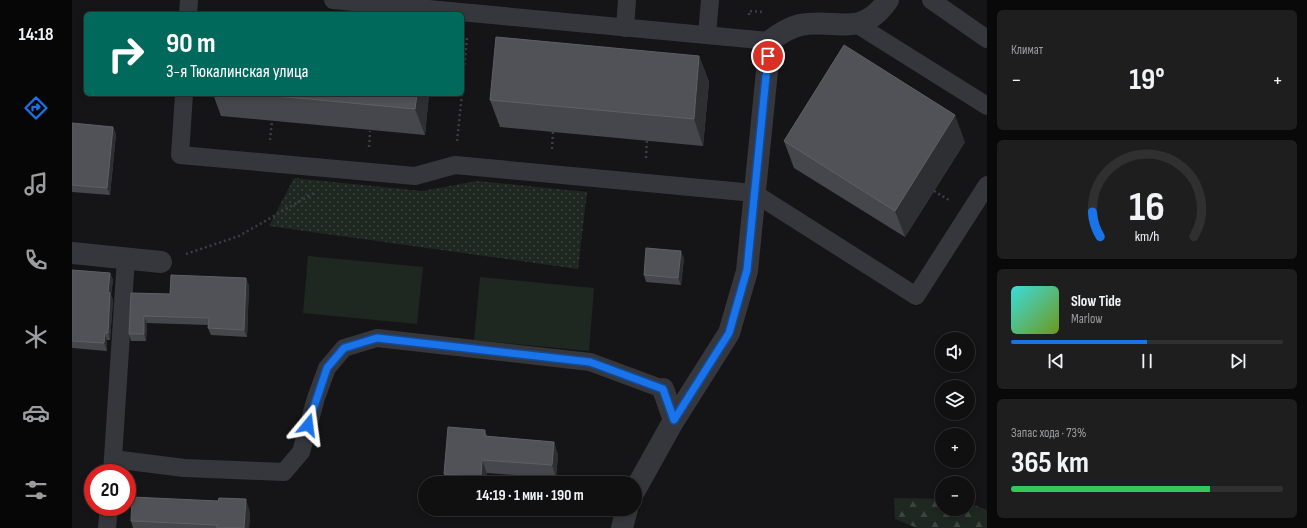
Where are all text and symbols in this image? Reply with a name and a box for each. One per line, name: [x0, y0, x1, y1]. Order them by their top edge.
text: 14:18: [18, 24, 54, 45]
text: 90 m: [166, 27, 216, 60]
icon: right: [100, 28, 152, 80]
pin: [751, 39, 785, 73]
text: Климат: [1011, 42, 1043, 58]
icon: arrive: [757, 45, 779, 67]
text: 3-я Тюкалинская улица: [166, 61, 308, 82]
text: 19°: [1129, 62, 1165, 98]
text: −: [1011, 67, 1022, 94]
text: +: [1272, 67, 1283, 94]
icon: directions: [22, 94, 50, 122]
icon: music: [22, 170, 50, 198]
text: 16: [1129, 183, 1165, 232]
text: km/h: [1135, 228, 1159, 245]
icon: phone: [22, 246, 50, 274]
text: Slow Tide: [1071, 292, 1121, 311]
text: Marlow: [1071, 311, 1103, 327]
icon: climate: [22, 323, 50, 351]
map controls: [935, 332, 975, 516]
button: sound: [935, 332, 975, 372]
icon: previous: [1045, 350, 1067, 372]
icon: pause: [1136, 350, 1158, 372]
icon: next: [1227, 350, 1249, 372]
button: layers: [935, 380, 975, 420]
icon: car: [22, 399, 50, 427]
position arrow: [287, 404, 329, 446]
text: Запас хода · 73%: [1011, 425, 1086, 441]
button: +: [935, 428, 975, 468]
text: 365 km: [1011, 445, 1089, 481]
speed limit sign: 20: [84, 464, 136, 516]
icon: filters: [22, 476, 50, 504]
button: −: [935, 476, 975, 516]
text: 14:19 · 1 мин · 190 m: [476, 486, 584, 505]

